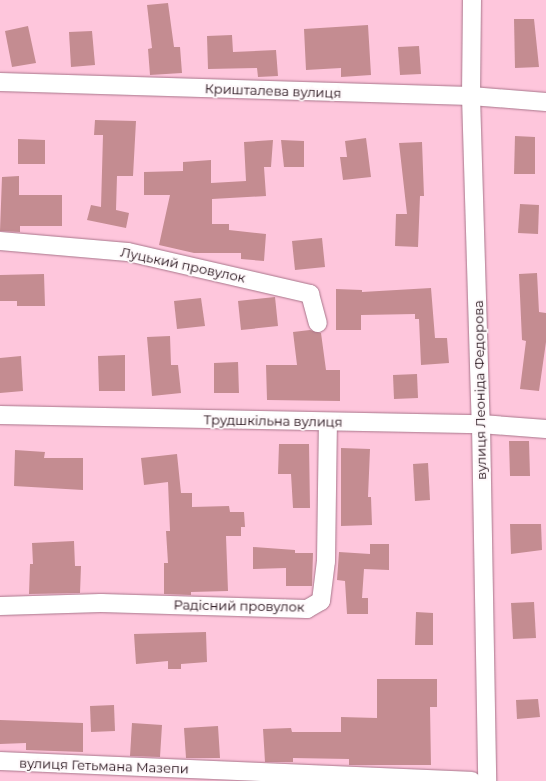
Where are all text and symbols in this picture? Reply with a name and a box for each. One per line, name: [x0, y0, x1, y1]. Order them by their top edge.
street label: Кришталева вулиця: [204, 81, 342, 101]
street label: Луцький провулок: [119, 244, 247, 286]
street label: вулиця Леоніда Федорова: [471, 300, 489, 480]
street label: Трудшкільна вулиця: [203, 412, 343, 430]
street label: Радісний провулок: [173, 597, 305, 615]
street label: вулиця Гетьмана Мазепи: [19, 755, 189, 777]

